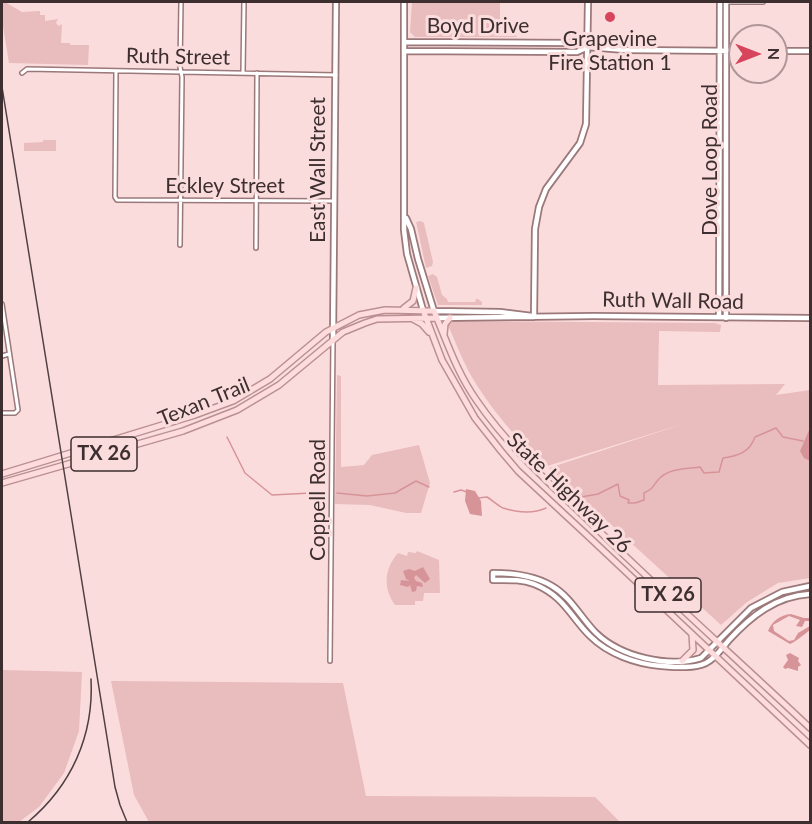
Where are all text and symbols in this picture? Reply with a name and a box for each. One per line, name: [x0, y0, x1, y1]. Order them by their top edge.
marker: Grapevine Fire Station 1: [603, 10, 617, 24]
street label: Boyd Drive: [427, 13, 529, 39]
north arrow: [728, 24, 788, 84]
place label: Grapevine Fire Station 1: [548, 26, 672, 76]
street label: Ruth Street: [126, 43, 230, 71]
text: N: [765, 48, 784, 60]
street label: Dove Loop Road: [697, 84, 723, 236]
street label: East Wall Street: [305, 97, 331, 243]
street label: Eckley Street: [165, 173, 285, 199]
street label: Ruth Wall Road: [602, 287, 744, 315]
street label: Texan Trail: [154, 372, 254, 432]
street label: State Highway 26: [502, 427, 636, 559]
road number: TX 26: [71, 437, 137, 471]
street label: Coppell Road: [305, 439, 331, 561]
road number: TX 26: [635, 578, 701, 612]

